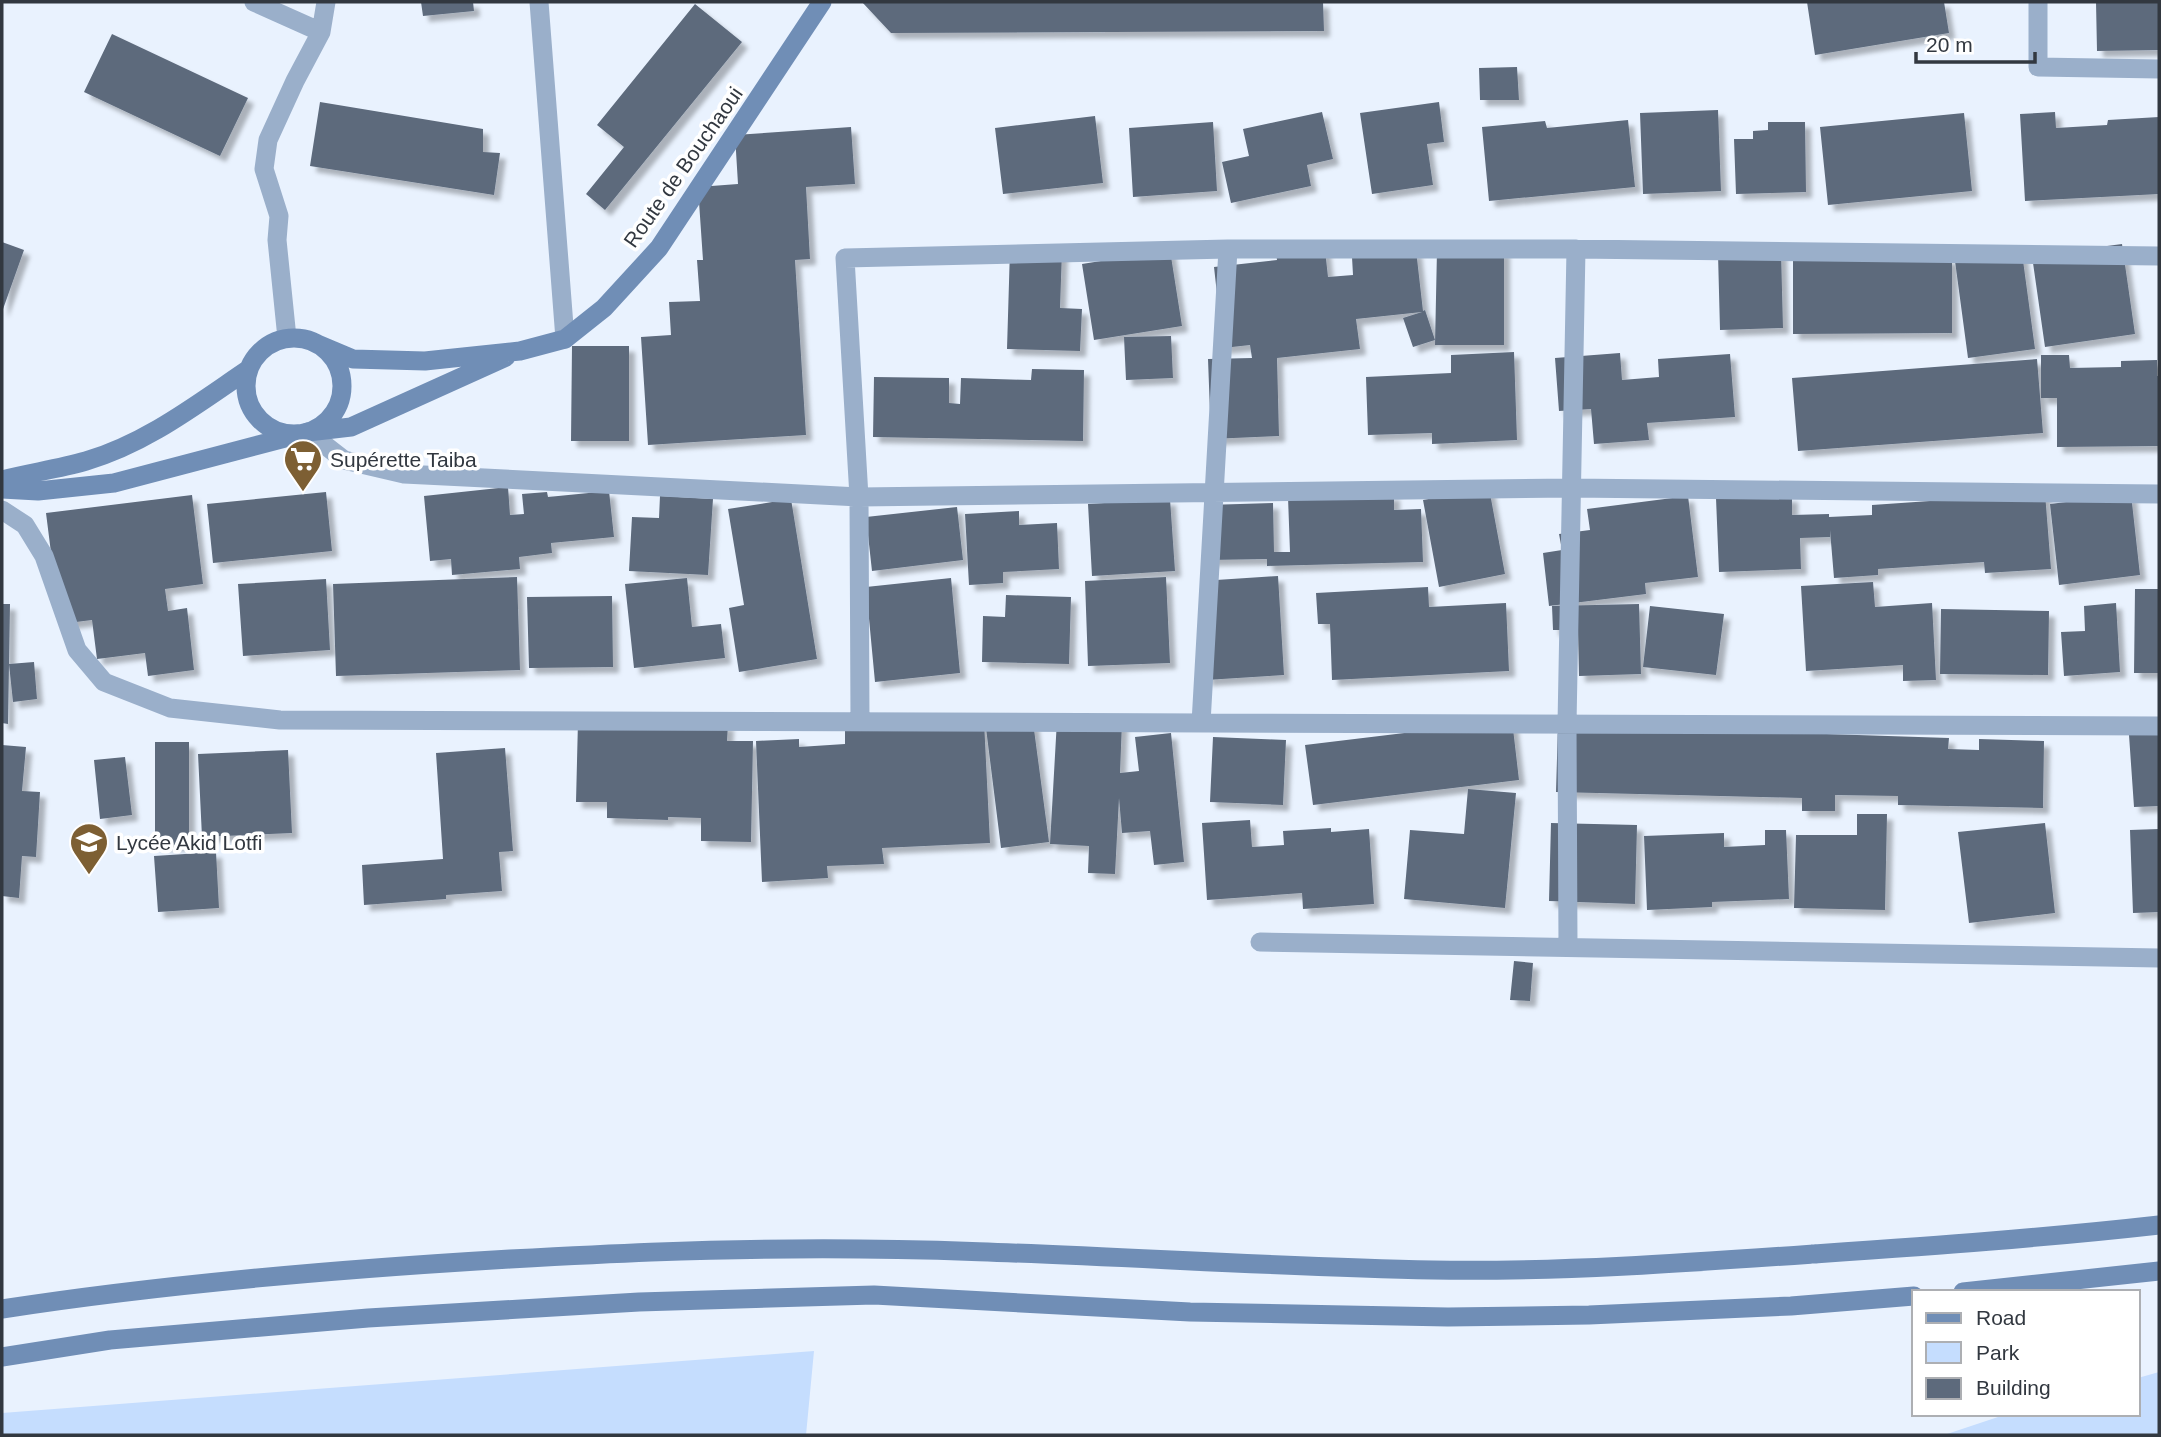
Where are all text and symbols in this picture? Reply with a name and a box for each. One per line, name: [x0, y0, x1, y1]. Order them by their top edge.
scale bar: [1916, 21, 2035, 65]
text: 20 m: [1926, 33, 1973, 56]
street label: Route de Bouchaoui: [619, 82, 747, 252]
supermarket icon: Supérette Taiba: [282, 438, 324, 493]
place label: Supérette Taiba: [330, 448, 477, 471]
school or university icon: Lycée Akid Lotfi: [68, 821, 110, 876]
place label: Lycée Akid Lotfi: [116, 831, 262, 854]
legend: [1912, 1290, 2140, 1416]
text: Road: [1976, 1306, 2026, 1329]
text: Park: [1976, 1341, 2020, 1364]
text: Building: [1976, 1376, 2051, 1399]

